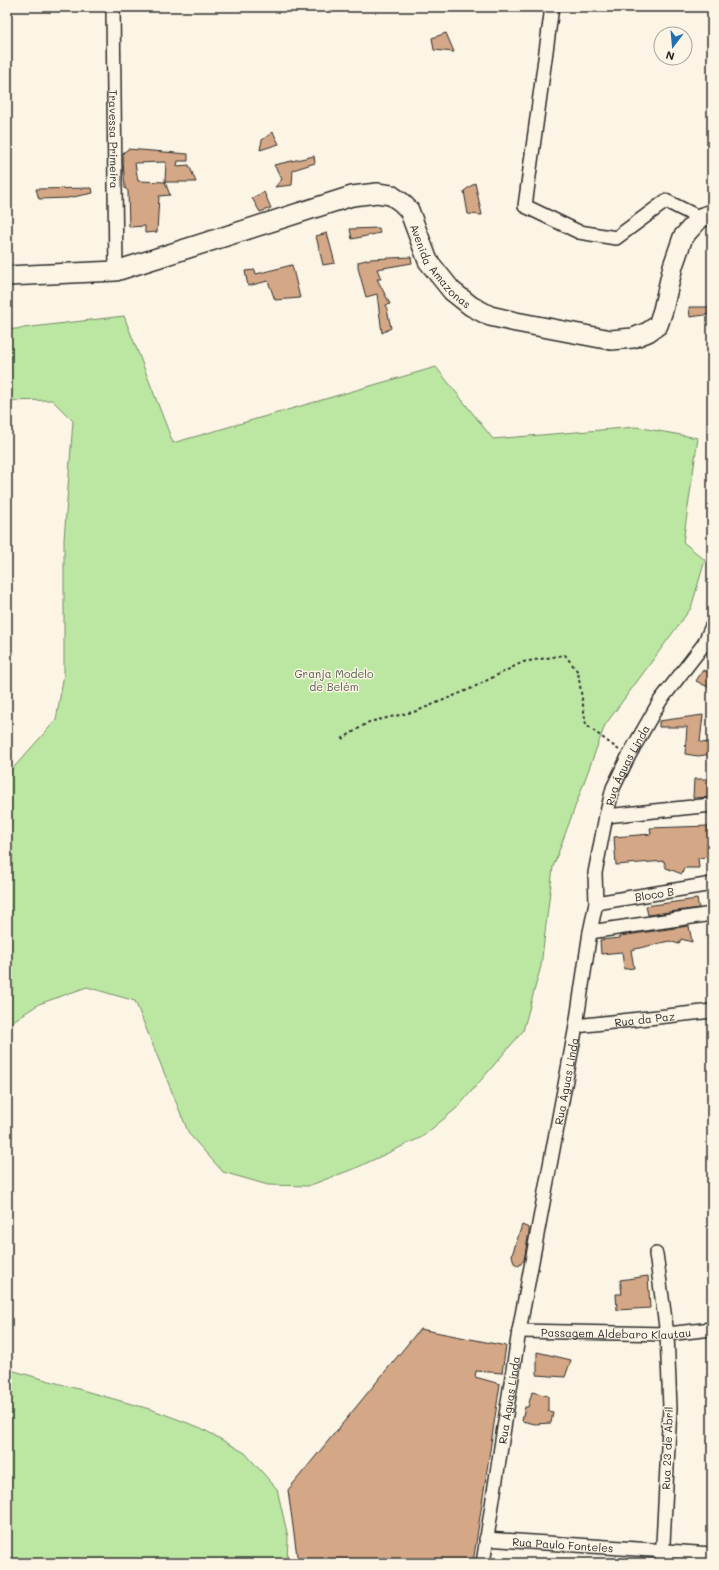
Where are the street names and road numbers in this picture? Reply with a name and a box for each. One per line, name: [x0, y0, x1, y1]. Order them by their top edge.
street label: Travessa Primeira: [106, 89, 123, 189]
street label: Avenida Amazonas: [407, 222, 474, 311]
street label: Rua Águas Linda: [601, 722, 653, 807]
street label: Bloco B: [634, 883, 675, 904]
street label: Rua da Paz: [614, 1008, 676, 1029]
street label: Rua Águas Linda: [550, 1036, 581, 1126]
street label: Passagem Aldebaro Klautau: [541, 1324, 692, 1342]
street label: Rua Águas Linda: [494, 1355, 523, 1445]
street label: Rua 23 de Abril: [658, 1406, 676, 1490]
street label: Rua Paulo Fonteles: [512, 1533, 614, 1555]

